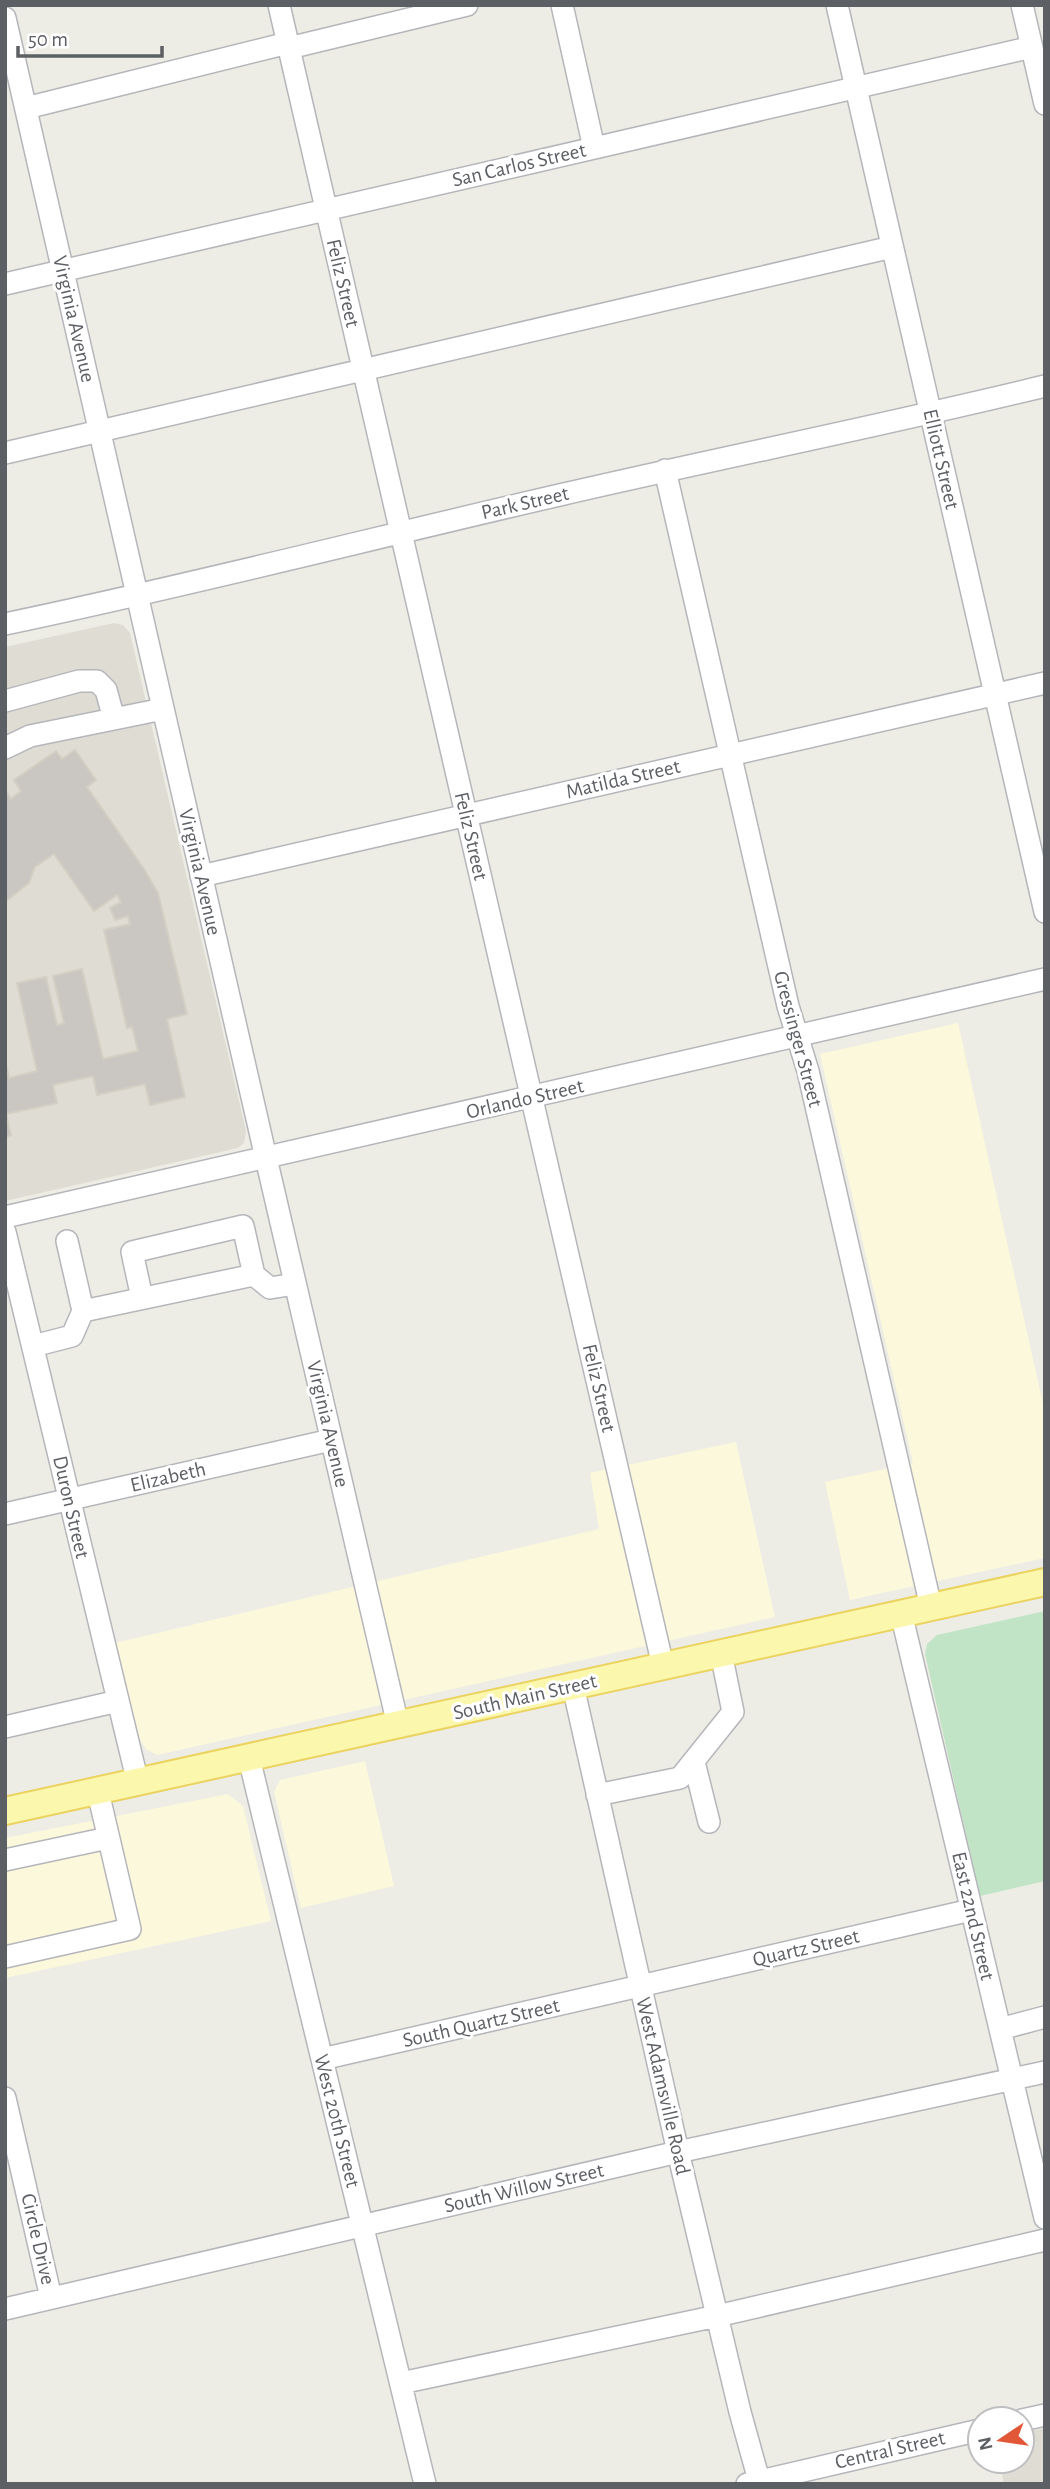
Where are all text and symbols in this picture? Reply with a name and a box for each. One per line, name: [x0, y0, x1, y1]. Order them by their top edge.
scale bar: [18, 14, 161, 58]
text: 50 m: [28, 29, 68, 50]
street label: San Carlos Street: [450, 139, 588, 191]
street label: Feliz Street: [323, 237, 363, 329]
street label: Virginia Avenue: [49, 254, 99, 384]
street label: Elliott Street: [919, 407, 963, 511]
street label: Park Street: [479, 483, 571, 523]
street label: Matilda Street: [564, 756, 682, 802]
street label: Feliz Street: [451, 790, 491, 882]
street label: Virginia Avenue: [175, 807, 225, 937]
street label: Gressinger Street: [770, 969, 826, 1109]
street label: Orlando Street: [464, 1075, 586, 1123]
street label: Feliz Street: [579, 1342, 619, 1434]
street label: Virginia Avenue: [303, 1359, 353, 1489]
street label: Duron Street: [49, 1454, 93, 1561]
street label: Elizabeth: [128, 1458, 208, 1496]
street label: South Main Street: [451, 1670, 599, 1724]
street label: East 22nd Street: [948, 1850, 998, 1983]
street label: Quartz Street: [751, 1925, 862, 1970]
street label: South Quartz Street: [401, 1995, 562, 2051]
street label: West Adamsville Road: [632, 1995, 694, 2177]
street label: West 20th Street: [310, 2052, 364, 2190]
street label: South Willow Street: [442, 2159, 606, 2217]
street label: Circle Drive: [17, 2191, 59, 2287]
north arrow: [966, 2405, 1036, 2475]
street label: Central Street: [833, 2427, 947, 2473]
text: N: [975, 2435, 997, 2452]

